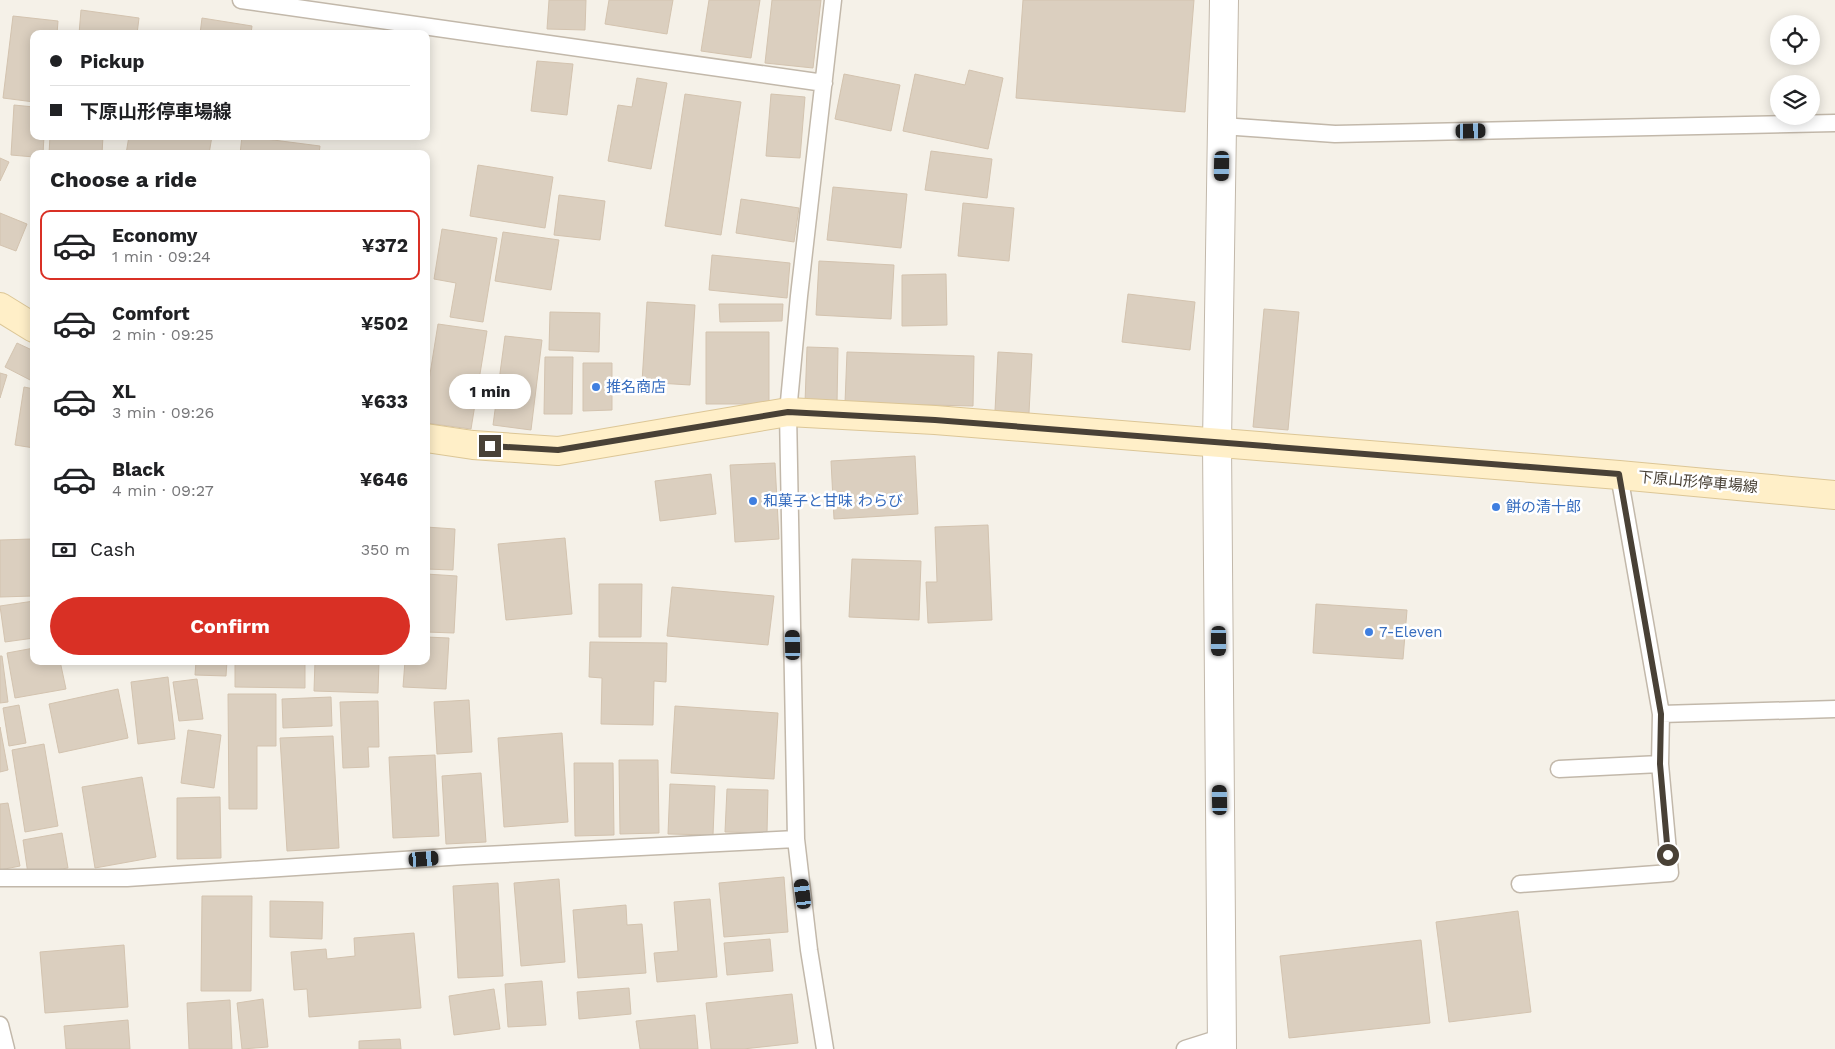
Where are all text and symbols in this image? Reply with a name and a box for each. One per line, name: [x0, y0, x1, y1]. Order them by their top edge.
map controls: [1770, 15, 1820, 125]
button: locate: [1770, 15, 1820, 65]
text: Pickup: [80, 50, 144, 73]
button: layers: [1770, 75, 1820, 125]
text: 下原山形停車場線: [80, 100, 232, 123]
car: [1455, 123, 1486, 139]
car: [1214, 151, 1229, 181]
text: Choose a ride: [50, 167, 197, 192]
icon: car: [52, 223, 97, 268]
text: Economy: [112, 224, 197, 247]
text: ¥372: [362, 234, 408, 257]
text: 1 min · 09:24: [112, 247, 211, 266]
icon: car: [52, 301, 97, 346]
text: Comfort: [112, 302, 190, 325]
text: ¥502: [361, 312, 408, 335]
text: 2 min · 09:25: [112, 325, 214, 344]
callout: 1 min: [449, 374, 531, 408]
place label: 推名商店: [606, 378, 666, 396]
icon: car: [52, 379, 97, 424]
text: XL: [112, 380, 136, 403]
marker: 推名商店: [590, 381, 602, 393]
text: 1 min: [469, 382, 511, 401]
text: ¥633: [361, 390, 408, 413]
text: 3 min · 09:26: [112, 403, 214, 422]
route end: [479, 435, 501, 457]
icon: car: [52, 457, 97, 502]
text: Black: [112, 458, 165, 481]
text: ¥646: [360, 468, 408, 491]
street label: 下原山形停車場線: [1637, 468, 1759, 496]
text: 4 min · 09:27: [112, 481, 214, 500]
place label: 和菓子と甘味 わらび: [763, 492, 903, 510]
marker: 和菓子と甘味 わらび: [747, 495, 759, 507]
place label: 餅の清十郎: [1506, 498, 1581, 516]
marker: 餅の清十郎: [1490, 501, 1502, 513]
icon: cash: [50, 536, 78, 564]
text: Cash: [90, 538, 136, 561]
text: 350 m: [361, 540, 410, 559]
button: Confirm: [50, 597, 410, 655]
place label: 7-Eleven: [1379, 623, 1443, 641]
car: [1211, 626, 1226, 656]
marker: 7-Eleven: [1363, 626, 1375, 638]
car: [785, 630, 800, 660]
car: [1212, 785, 1227, 815]
route start: [1657, 844, 1679, 866]
car: [408, 850, 439, 868]
car: [793, 878, 812, 910]

